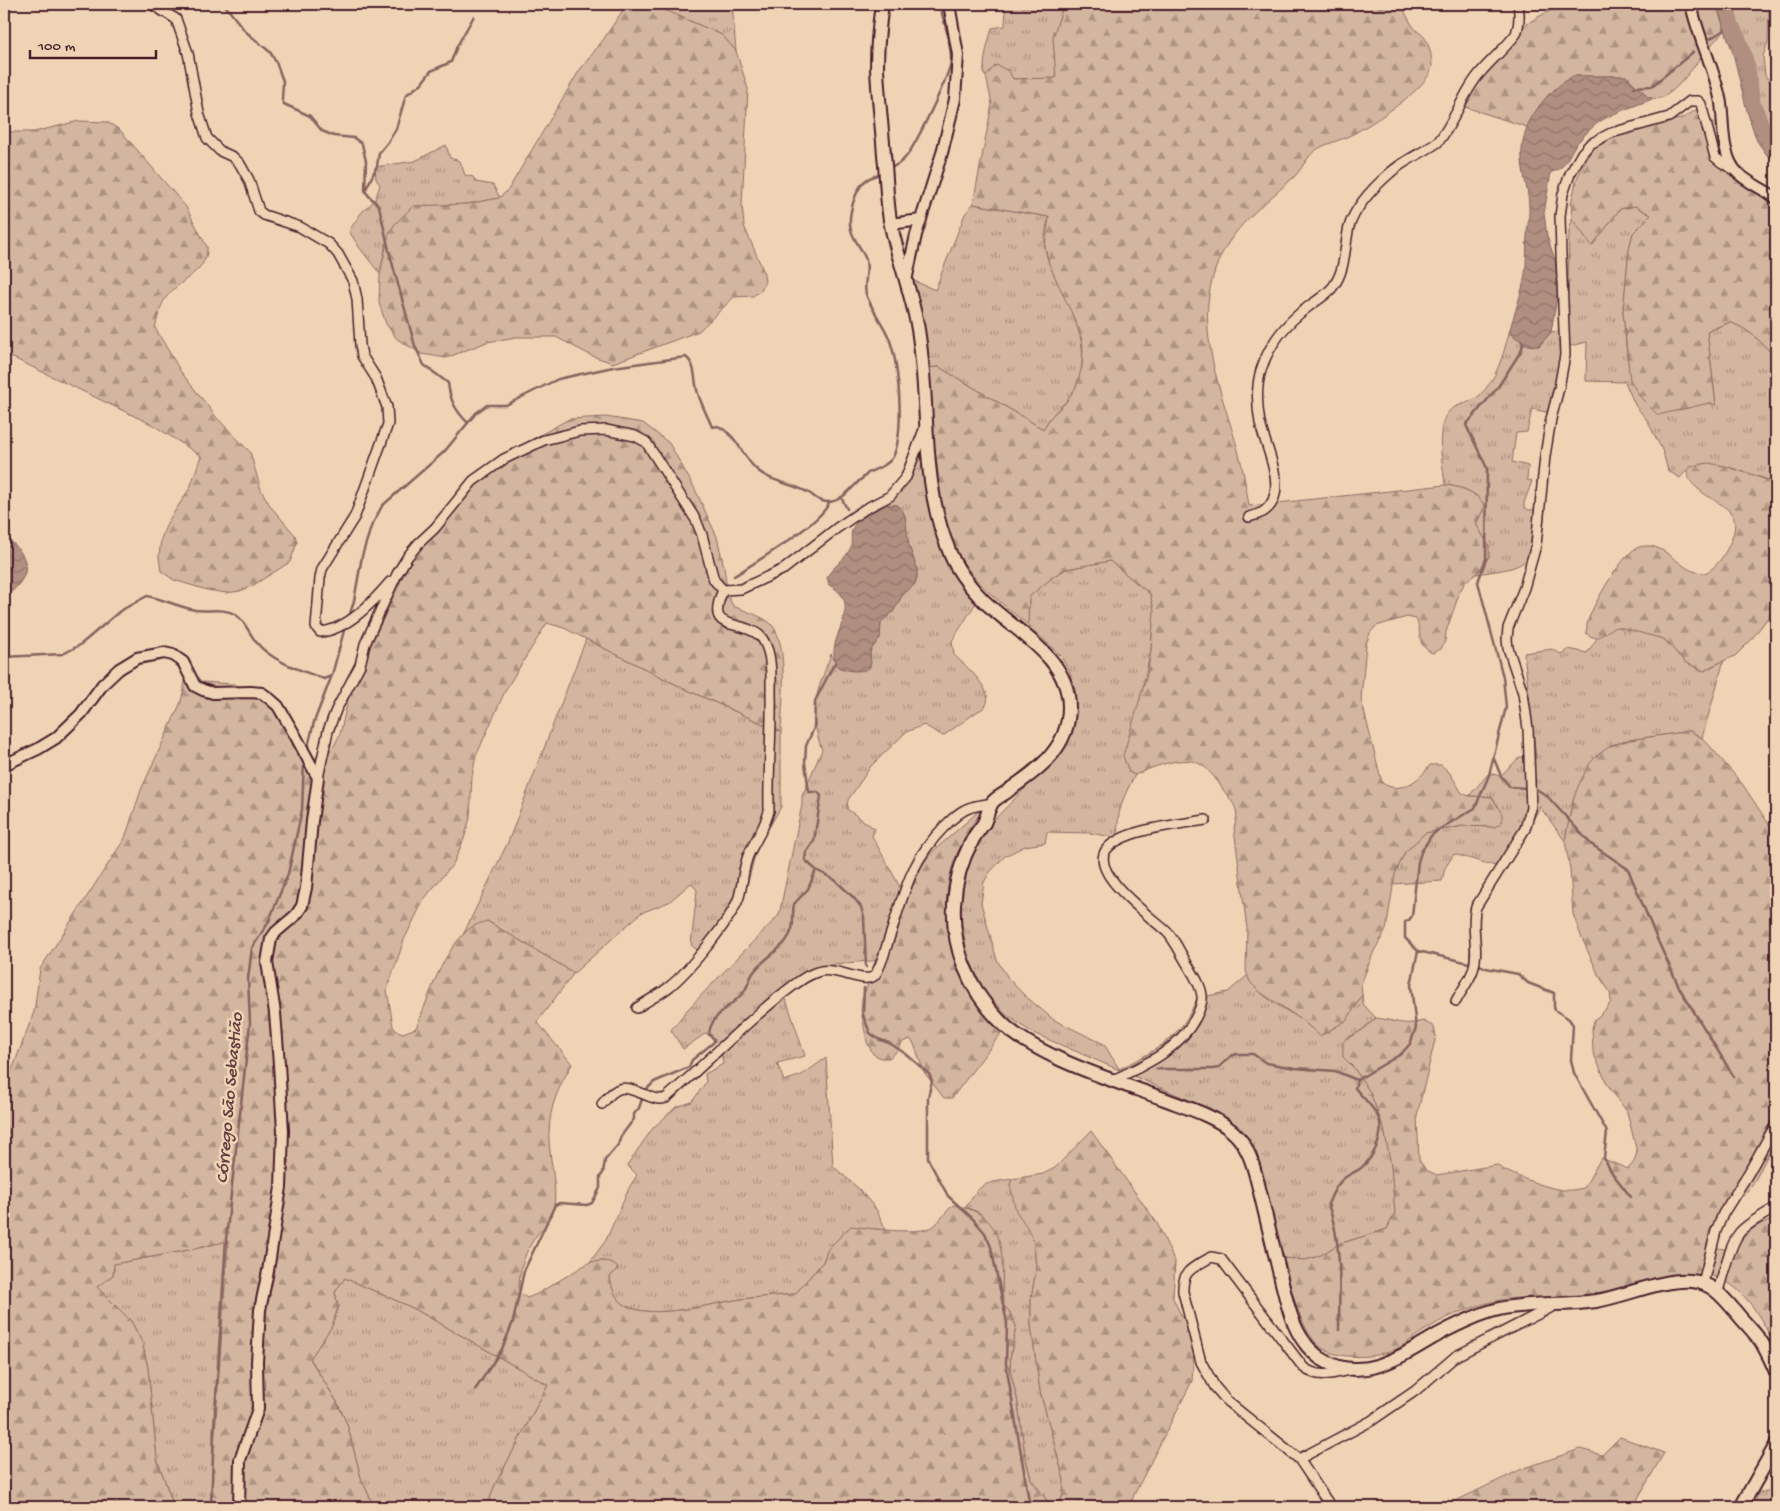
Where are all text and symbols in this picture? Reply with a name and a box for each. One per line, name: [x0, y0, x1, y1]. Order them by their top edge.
scale bar: [30, 28, 156, 60]
text: 100 m: [37, 38, 76, 56]
water label: Córrego São Sebastião: [213, 1011, 248, 1184]

